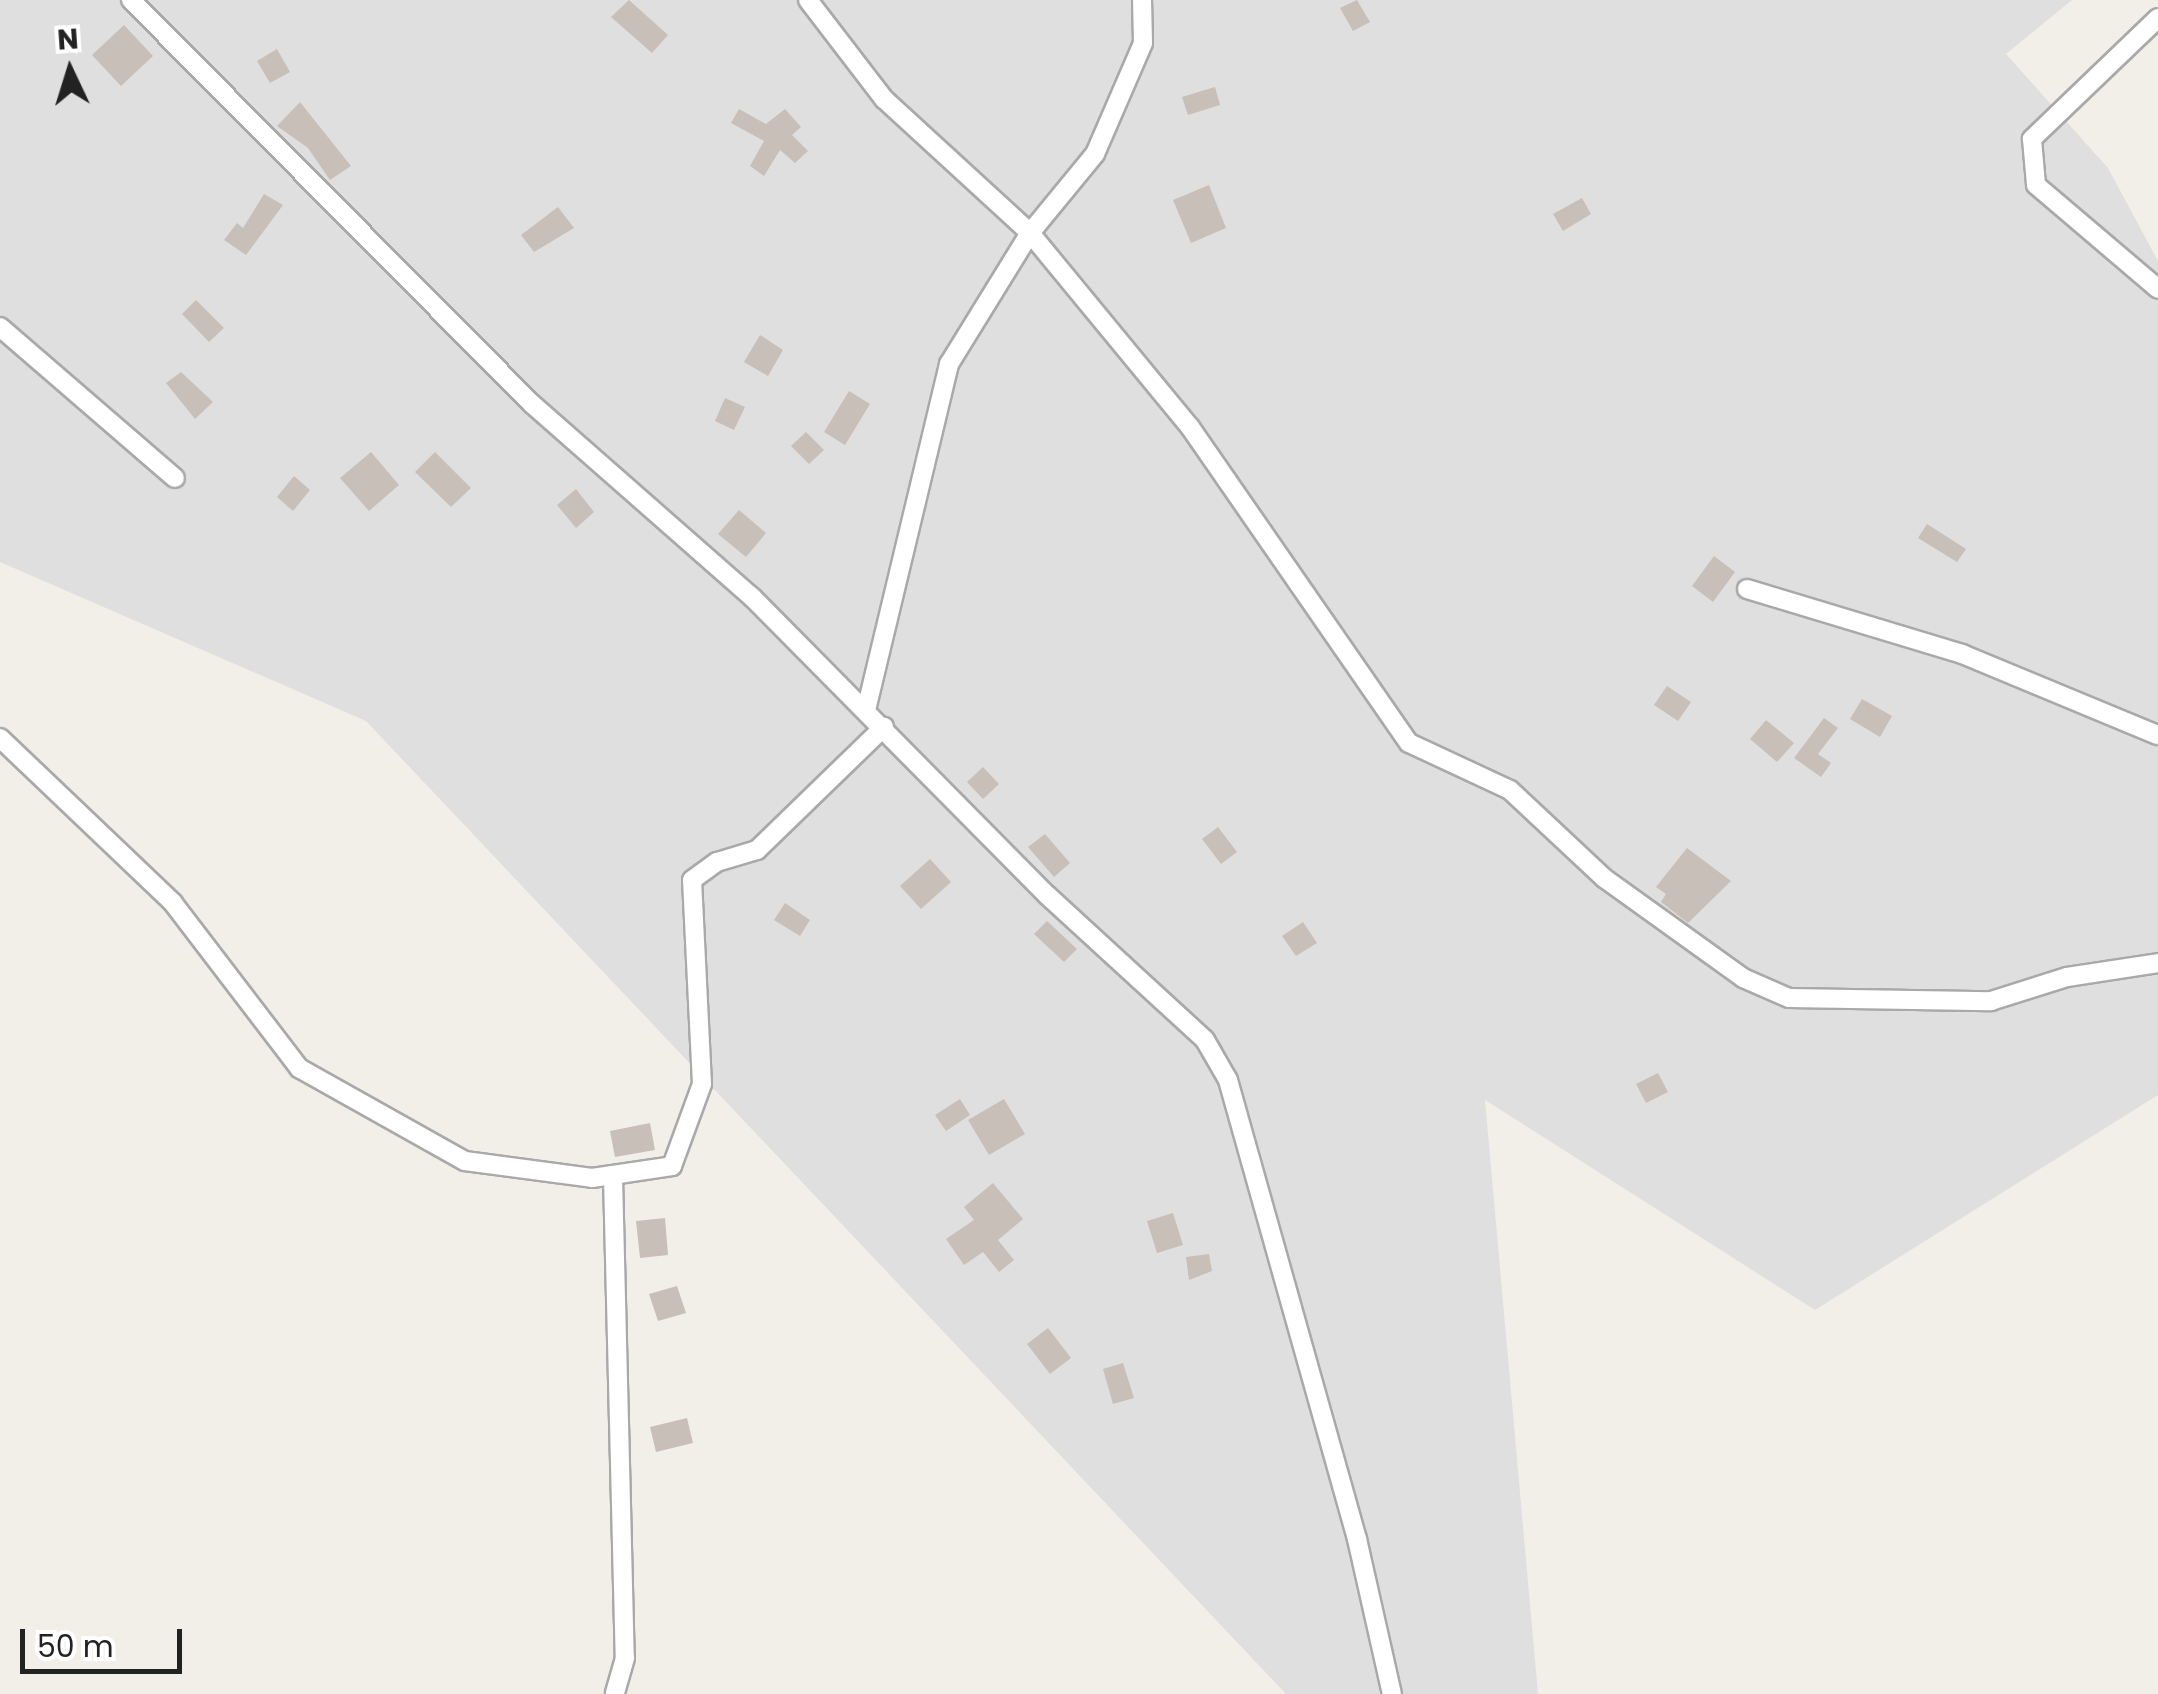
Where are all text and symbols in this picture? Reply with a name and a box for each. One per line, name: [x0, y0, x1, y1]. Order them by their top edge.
text: N: [56, 19, 80, 60]
north arrow: [20, 20, 120, 120]
scale bar: [25, 1609, 188, 1671]
text: 50 m: [37, 1625, 114, 1668]

